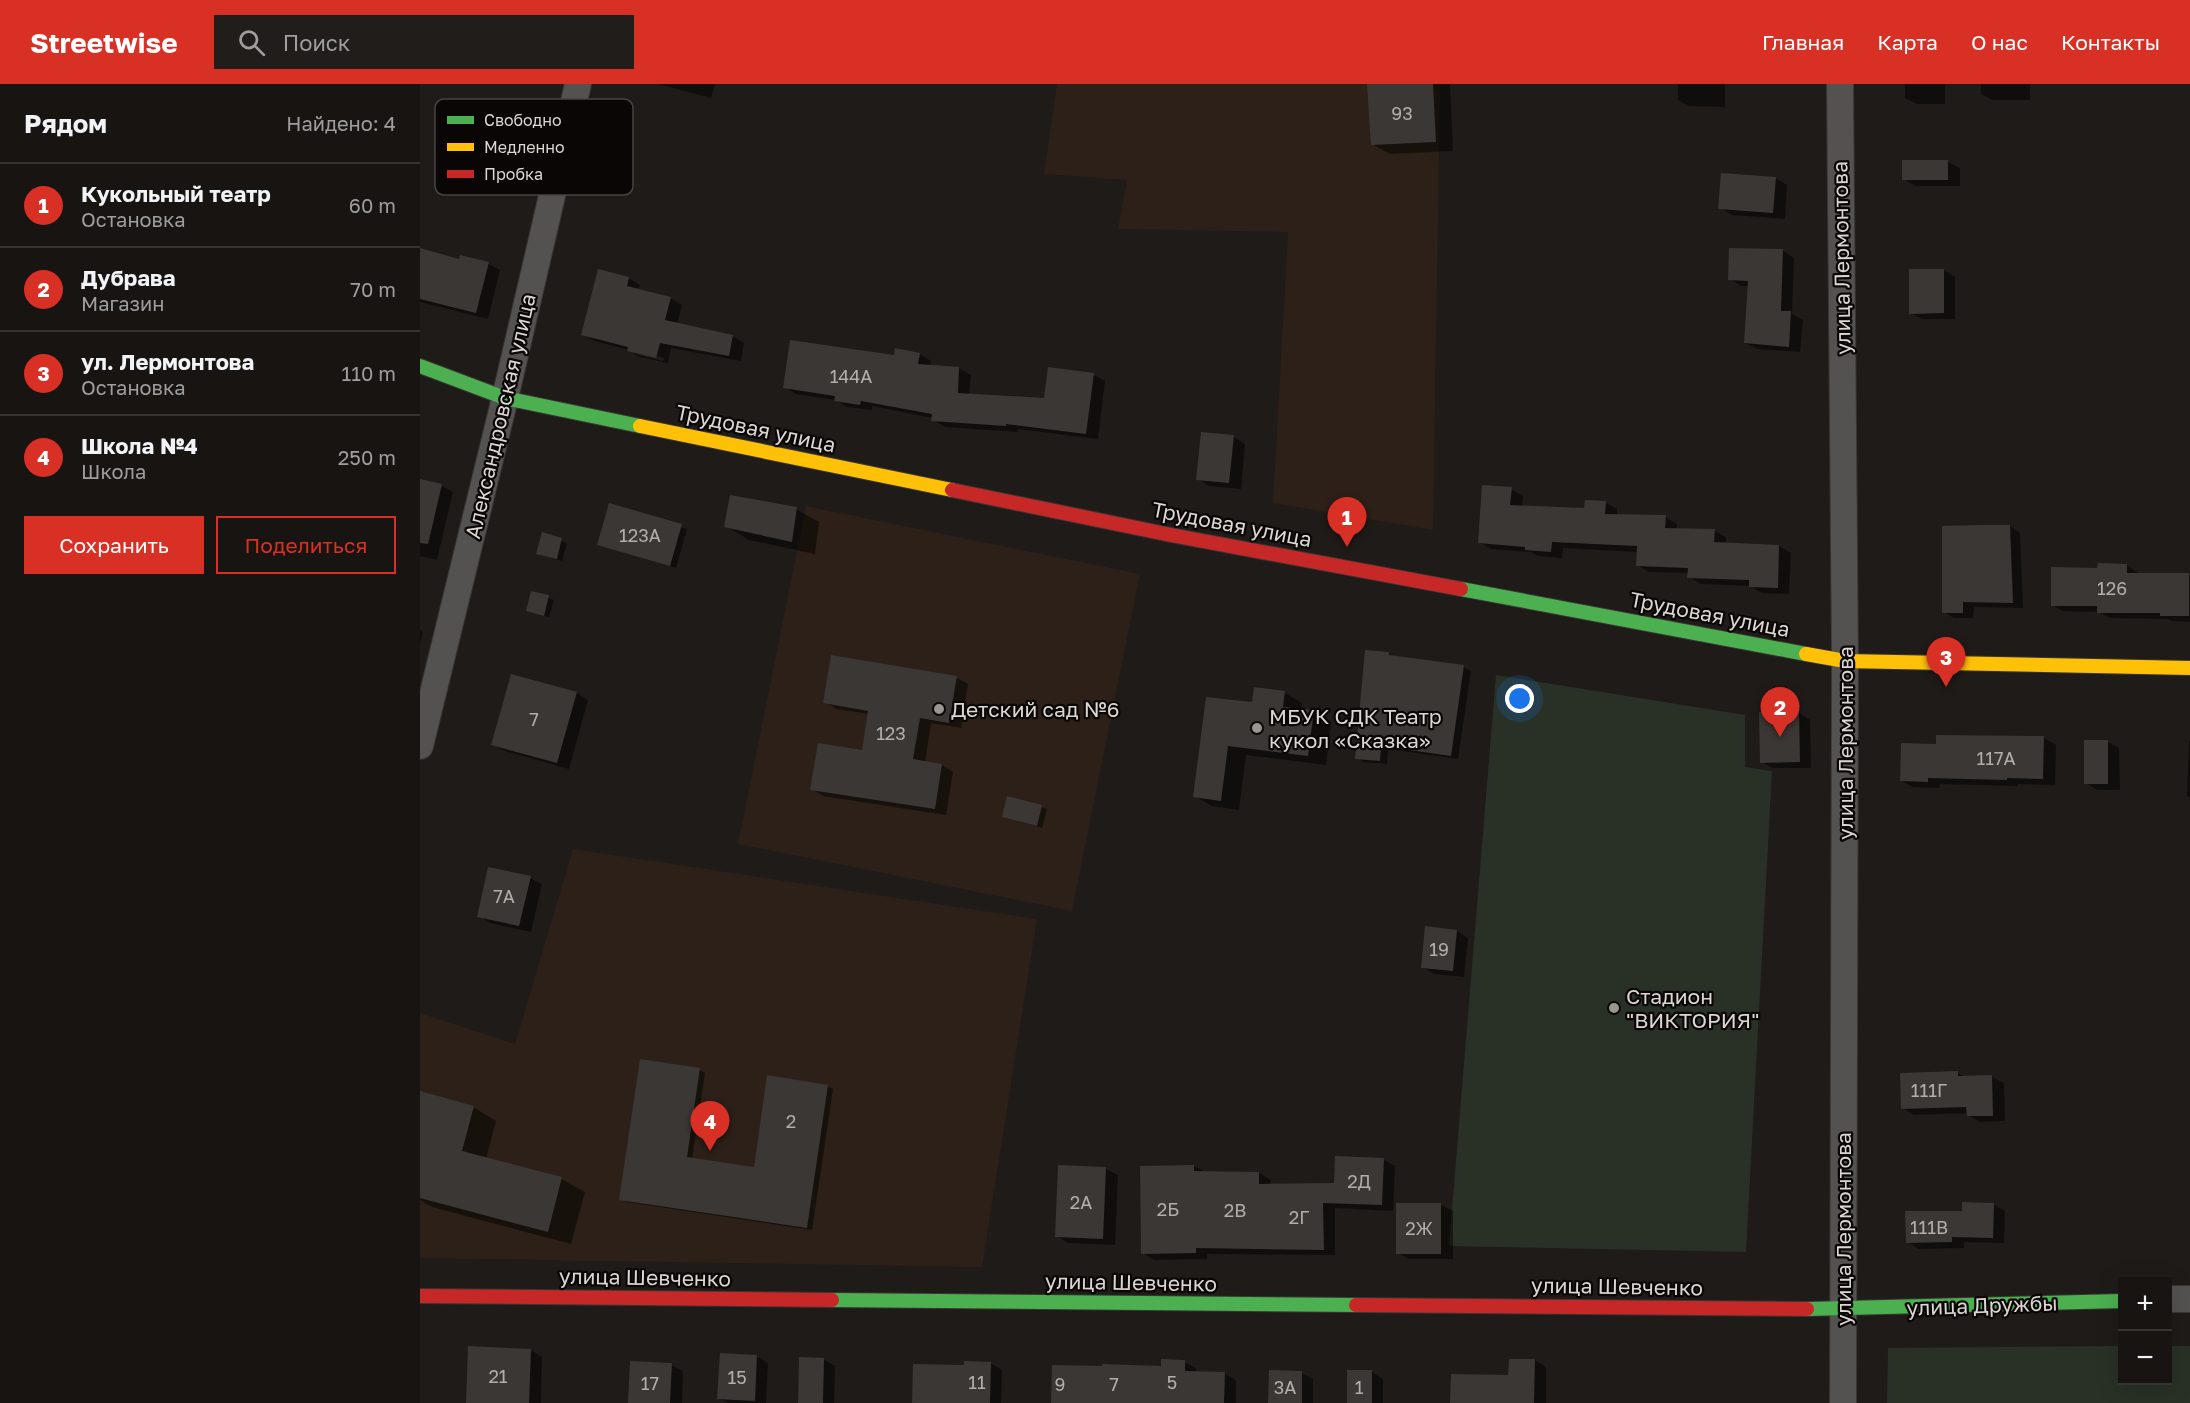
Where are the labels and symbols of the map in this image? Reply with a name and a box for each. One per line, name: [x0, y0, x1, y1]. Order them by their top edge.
legend: [435, 99, 633, 195]
house number: 93: [1391, 102, 1413, 124]
text: Свободно: [484, 110, 562, 130]
text: Медленно: [484, 137, 565, 157]
street label: улица Лермонтова: [1826, 161, 1856, 355]
text: Пробка: [484, 164, 543, 184]
street label: Александровская улица: [459, 291, 541, 541]
house number: 144А: [830, 365, 872, 387]
street label: Трудовая улица: [674, 398, 838, 458]
street label: Трудовая улица: [1150, 496, 1314, 552]
pin: 1: [1328, 498, 1366, 547]
house number: 123А: [619, 524, 661, 546]
house number: 126: [2097, 577, 2127, 599]
street label: Трудовая улица: [1628, 586, 1792, 642]
pin: 3: [1926, 638, 1966, 687]
street label: улица Лермонтова: [1832, 646, 1858, 840]
your location: [1505, 684, 1534, 713]
pin: 2: [1760, 688, 1800, 737]
place label: Детский сад №6: [951, 696, 1120, 722]
marker: Детский сад №6: [932, 702, 946, 716]
place label: МБУК СДК Театр кукол «Сказка»: [1269, 703, 1442, 753]
house number: 7: [529, 708, 539, 730]
marker: МБУК СДК Театр кукол «Сказка»: [1250, 721, 1264, 735]
house number: 123: [876, 722, 906, 744]
house number: 117А: [1976, 747, 2016, 769]
house number: 7А: [493, 885, 515, 907]
house number: 19: [1429, 938, 1449, 960]
place label: Стадион "ВИКТОРИЯ": [1626, 983, 1759, 1033]
marker: Стадион "ВИКТОРИЯ": [1607, 1001, 1621, 1015]
house number: 111Г: [1911, 1079, 1947, 1101]
pin: 4: [690, 1102, 730, 1151]
house number: 2: [786, 1110, 796, 1132]
street label: улица Лермонтова: [1830, 1132, 1856, 1326]
house number: 2Д: [1347, 1170, 1371, 1192]
house number: 2А: [1070, 1191, 1092, 1213]
house number: 2Б: [1157, 1198, 1179, 1220]
house number: 2В: [1224, 1199, 1246, 1221]
house number: 2Г: [1289, 1206, 1309, 1228]
house number: 111В: [1910, 1216, 1948, 1238]
house number: 2Ж: [1405, 1217, 1433, 1239]
street label: улица Шевченко: [559, 1263, 731, 1291]
street label: улица Шевченко: [1045, 1268, 1217, 1296]
street label: улица Шевченко: [1531, 1272, 1703, 1300]
street label: улица Дружбы: [1906, 1289, 2058, 1321]
house number: 21: [488, 1365, 508, 1387]
house number: 15: [727, 1366, 747, 1388]
house number: 11: [968, 1371, 986, 1393]
house number: 5: [1167, 1371, 1177, 1393]
house number: 17: [641, 1372, 659, 1394]
house number: 9: [1055, 1373, 1065, 1395]
house number: 7: [1109, 1373, 1119, 1395]
house number: 3А: [1274, 1376, 1296, 1398]
house number: 1: [1355, 1376, 1364, 1398]

